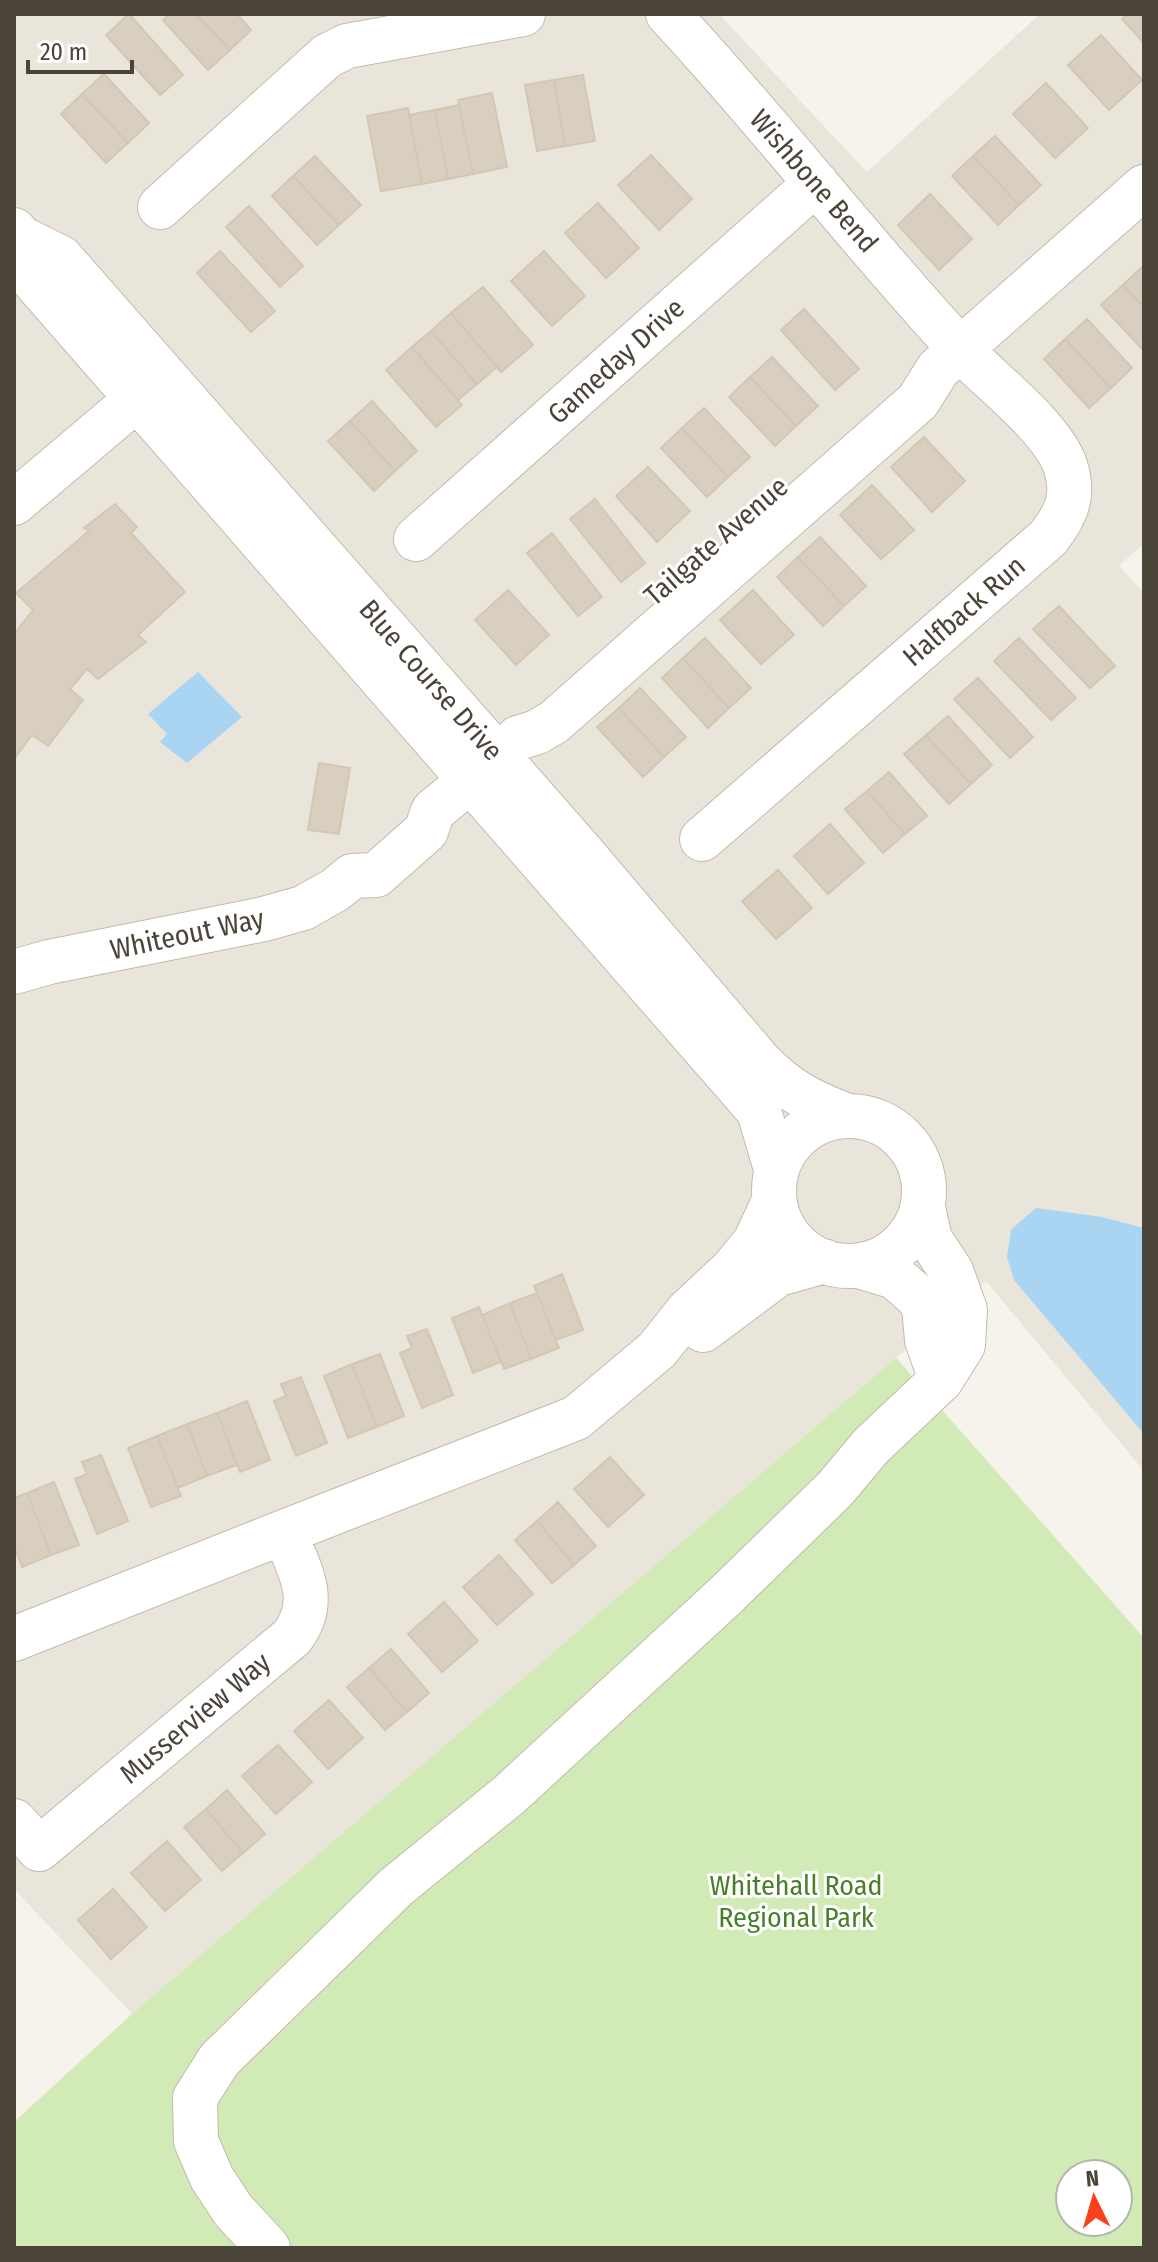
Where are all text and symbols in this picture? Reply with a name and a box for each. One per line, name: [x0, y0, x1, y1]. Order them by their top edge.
scale bar: [28, 24, 132, 74]
text: 20 m: [40, 38, 87, 66]
street label: Wishbone Bend: [743, 103, 885, 259]
street label: Gameday Drive: [541, 291, 691, 431]
street label: Tailgate Avenue: [637, 470, 795, 612]
street label: Halfback Run: [896, 549, 1032, 673]
street label: Blue Course Drive: [352, 593, 510, 767]
street label: Whiteout Way: [107, 901, 267, 966]
street label: Musserview Way: [113, 1645, 277, 1790]
park label: Whitehall Road Regional Park: [710, 1869, 882, 1934]
north arrow: [1054, 2158, 1134, 2238]
text: N: [1085, 2165, 1100, 2193]

